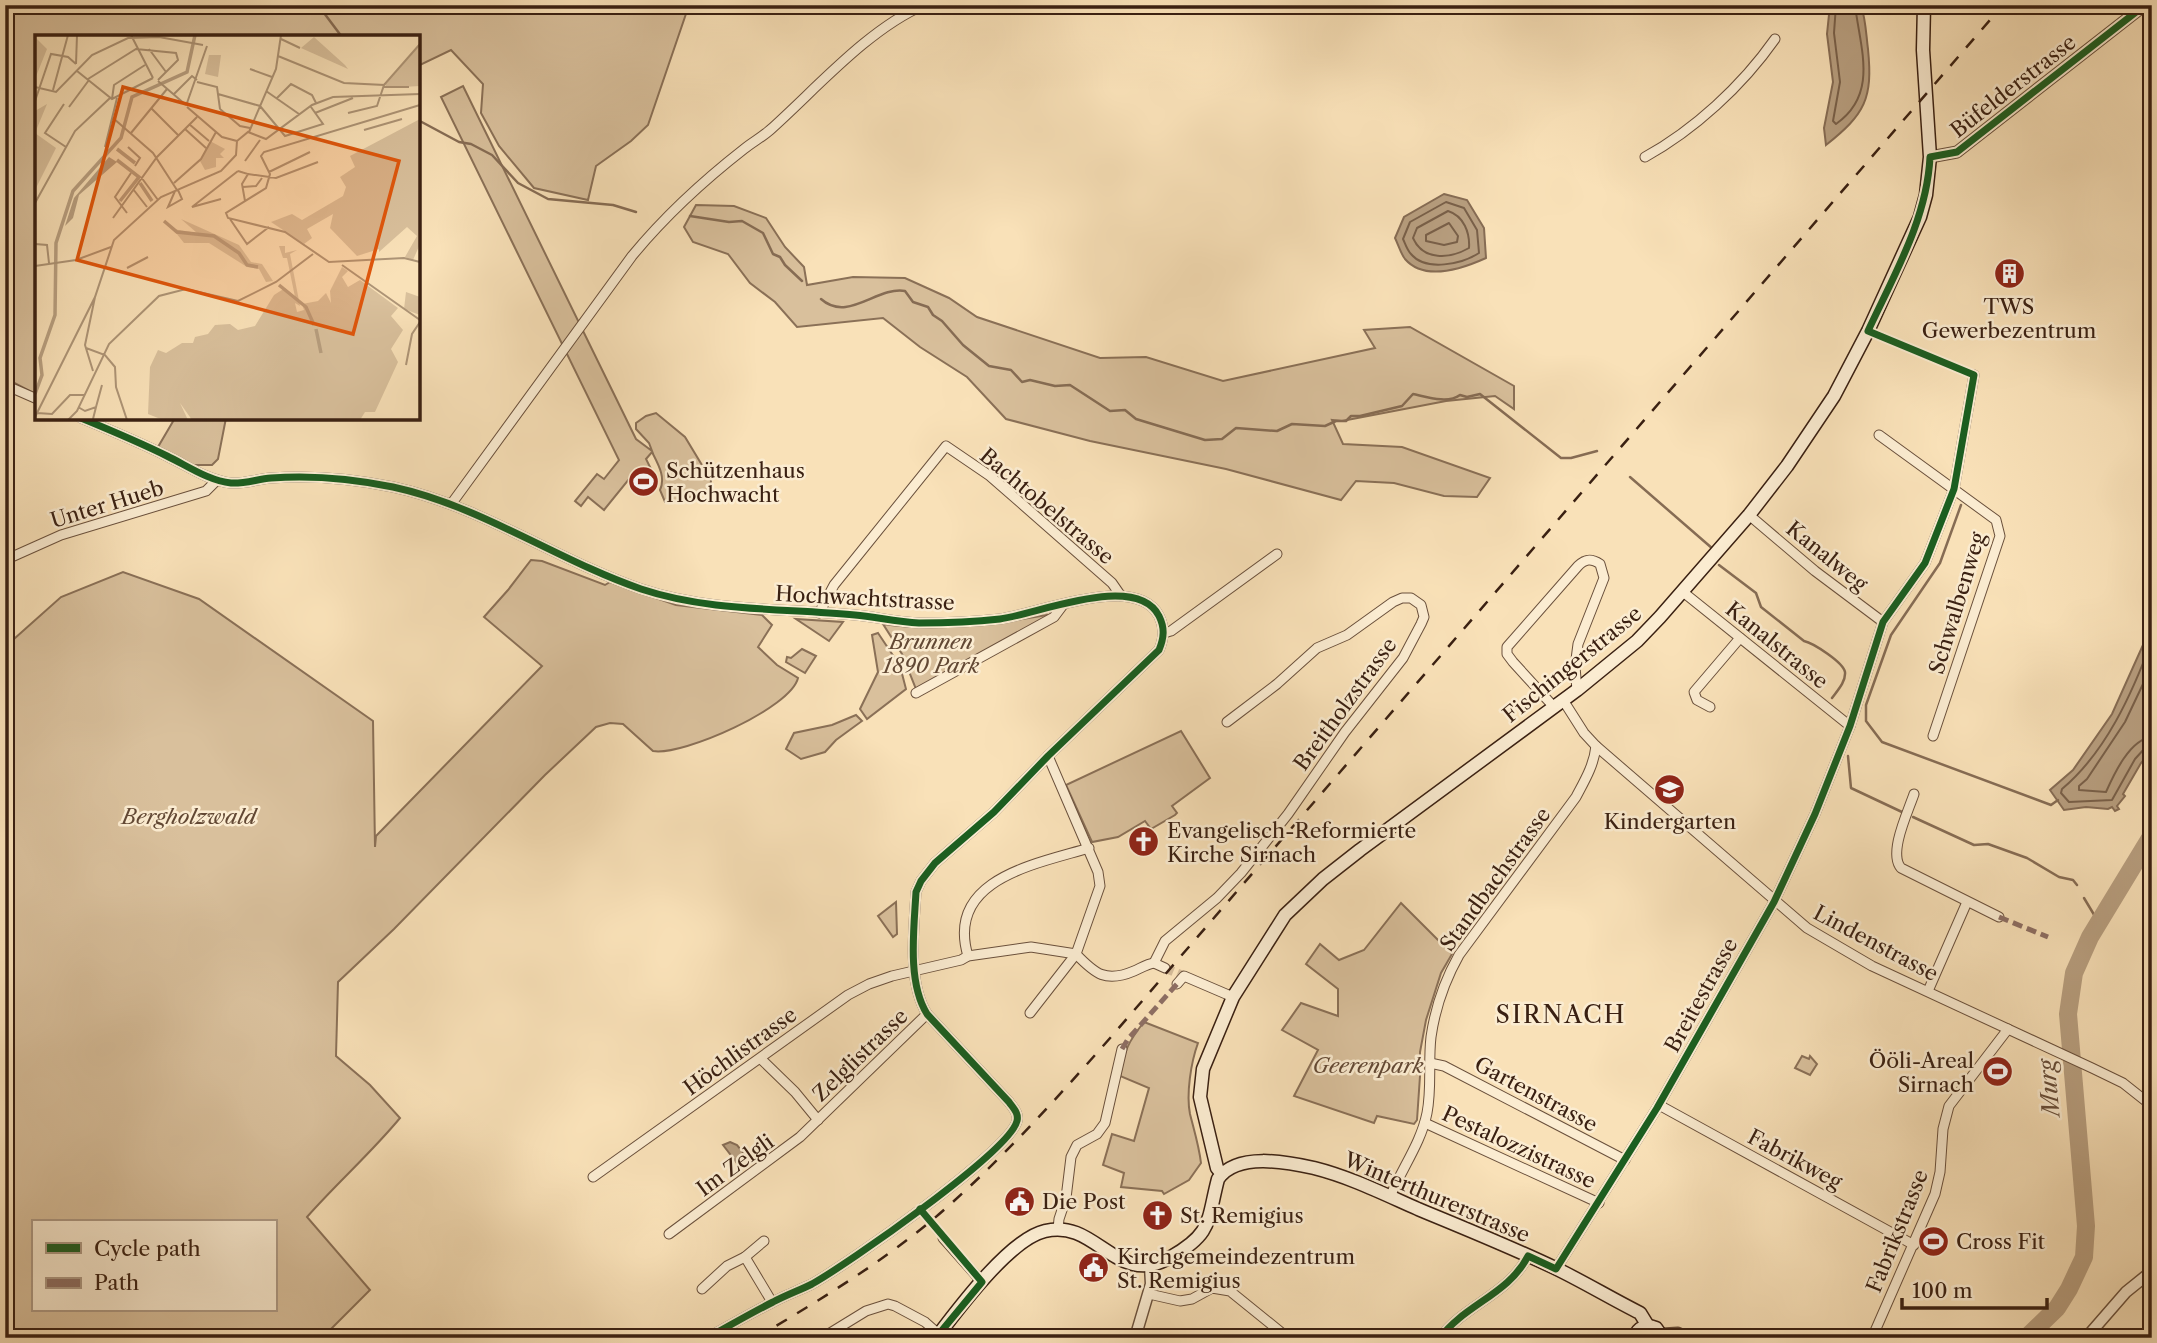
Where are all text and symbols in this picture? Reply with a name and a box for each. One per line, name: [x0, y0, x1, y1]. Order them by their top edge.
street label: Büfelderstrasse: [1945, 29, 2081, 143]
inset map: [35, 35, 420, 420]
building icon: TWS Gewerbezentrum: [1992, 257, 2026, 291]
place label: TWS Gewerbezentrum: [1922, 294, 2097, 343]
street label: Bachtobelstrasse: [975, 443, 1119, 569]
place label: Schützenhaus Hochwacht: [666, 458, 805, 507]
sports icon: Schützenhaus Hochwacht: [626, 465, 660, 499]
street label: Unter Hueb: [47, 475, 167, 533]
street label: Kanalweg: [1781, 516, 1873, 597]
street label: Schwalbenweg: [1924, 528, 1991, 677]
street label: Hochwachtstrasse: [775, 581, 955, 615]
street label: Kanalstrasse: [1721, 596, 1833, 694]
street label: Fischingerstrasse: [1498, 601, 1646, 727]
park label: Brunnen 1890 Park: [881, 629, 980, 678]
street label: Breitholzstrasse: [1288, 633, 1402, 775]
school or university icon: Kindergarten: [1653, 772, 1687, 806]
street label: Standbachstrasse: [1435, 802, 1555, 956]
park label: Bergholzwald: [120, 804, 259, 829]
place label: Kindergarten: [1604, 809, 1736, 834]
place label: Evangelisch-Reformierte Kirche Sirnach: [1167, 818, 1416, 867]
church icon: Evangelisch-Reformierte Kirche Sirnach: [1127, 825, 1161, 859]
street label: Lindenstrasse: [1810, 900, 1942, 986]
street label: Breitestrasse: [1659, 933, 1743, 1057]
district label: SIRNACH: [1496, 1000, 1626, 1029]
street label: Höchlistrasse: [679, 1002, 801, 1100]
street label: Zelglistrasse: [807, 1004, 913, 1106]
place label: Ööli-Areal Sirnach: [1869, 1048, 1974, 1097]
street label: Gartenstrasse: [1470, 1051, 1602, 1137]
park label: Geerenpark: [1312, 1053, 1424, 1078]
sports icon: Ööli-Areal Sirnach: [1980, 1055, 2014, 1089]
water label: Murg: [2032, 1056, 2066, 1121]
street label: Pestalozzistrasse: [1438, 1101, 1600, 1193]
street label: Fabrikweg: [1744, 1124, 1847, 1195]
street label: Im Zelgli: [692, 1129, 778, 1201]
street label: Winterthurerstrasse: [1339, 1146, 1534, 1247]
street label: Fabrikstrasse: [1861, 1166, 1933, 1296]
public building icon: Die Post: [1002, 1184, 1036, 1218]
place label: Die Post: [1042, 1189, 1126, 1214]
church icon: St. Remigius: [1140, 1198, 1174, 1232]
place label: St. Remigius: [1180, 1203, 1304, 1228]
legend: [32, 1220, 276, 1312]
sports icon: Cross Fit: [1916, 1224, 1950, 1258]
place label: Cross Fit: [1956, 1229, 2046, 1254]
text: Cycle path: [94, 1236, 201, 1261]
place label: Kirchgemeindezentrum St. Remigius: [1117, 1244, 1356, 1293]
public building icon: Kirchgemeindezentrum St. Remigius: [1077, 1251, 1111, 1285]
scale bar: [1902, 1266, 2047, 1310]
text: Path: [94, 1270, 139, 1295]
text: 100 m: [1912, 1278, 1973, 1303]

